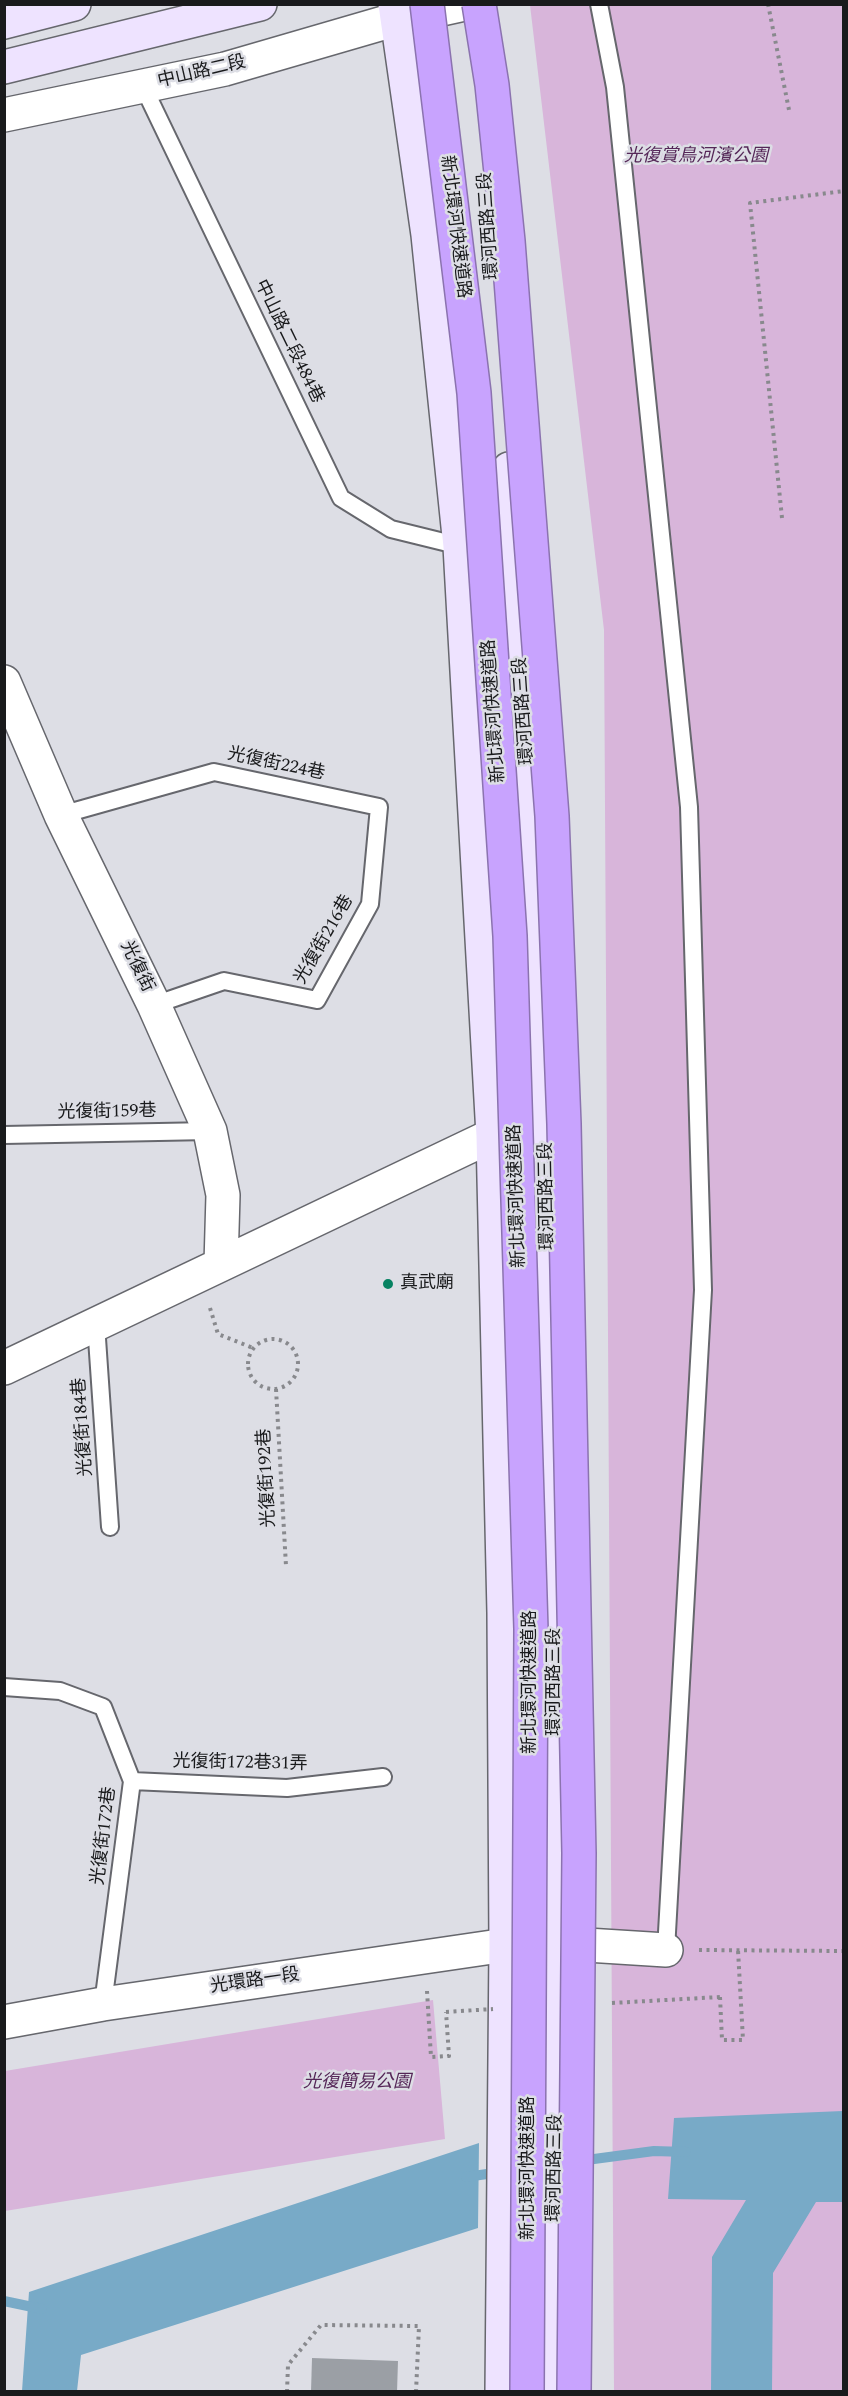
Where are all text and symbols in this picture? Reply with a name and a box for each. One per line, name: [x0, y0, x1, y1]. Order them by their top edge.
street label: 中山路二段: [156, 52, 248, 94]
park label: 光復賞鳥河濱公園: [624, 146, 768, 168]
street label: 新北環河快速道路: [435, 154, 473, 300]
street label: 環河西路三段: [475, 171, 505, 281]
street label: 中山路二段484巷: [249, 277, 327, 407]
street label: 新北環河快速道路: [479, 638, 511, 784]
street label: 環河西路三段: [510, 656, 540, 766]
street label: 光復街224巷: [225, 744, 327, 786]
street label: 光復街216巷: [291, 892, 359, 988]
street label: 光復街: [114, 938, 158, 996]
street label: 光復街159巷: [57, 1101, 157, 1125]
street label: 新北環河快速道路: [505, 1124, 531, 1268]
street label: 環河西路三段: [536, 1142, 560, 1250]
place label: 真武廟: [400, 1273, 454, 1295]
marker: 真武廟: [381, 1277, 395, 1291]
street label: 光復街184巷: [70, 1377, 98, 1477]
street label: 光復街192巷: [255, 1428, 281, 1528]
street label: 新北環河快速道路: [520, 1610, 542, 1754]
street label: 環河西路三段: [544, 1628, 566, 1736]
street label: 光復街172巷31弄: [172, 1752, 308, 1776]
street label: 光復街172巷: [88, 1786, 122, 1886]
street label: 光環路一段: [209, 1965, 301, 1999]
park label: 光復簡易公園: [303, 2072, 411, 2094]
street label: 新北環河快速道路: [518, 2096, 540, 2240]
street label: 環河西路三段: [544, 2114, 568, 2222]

